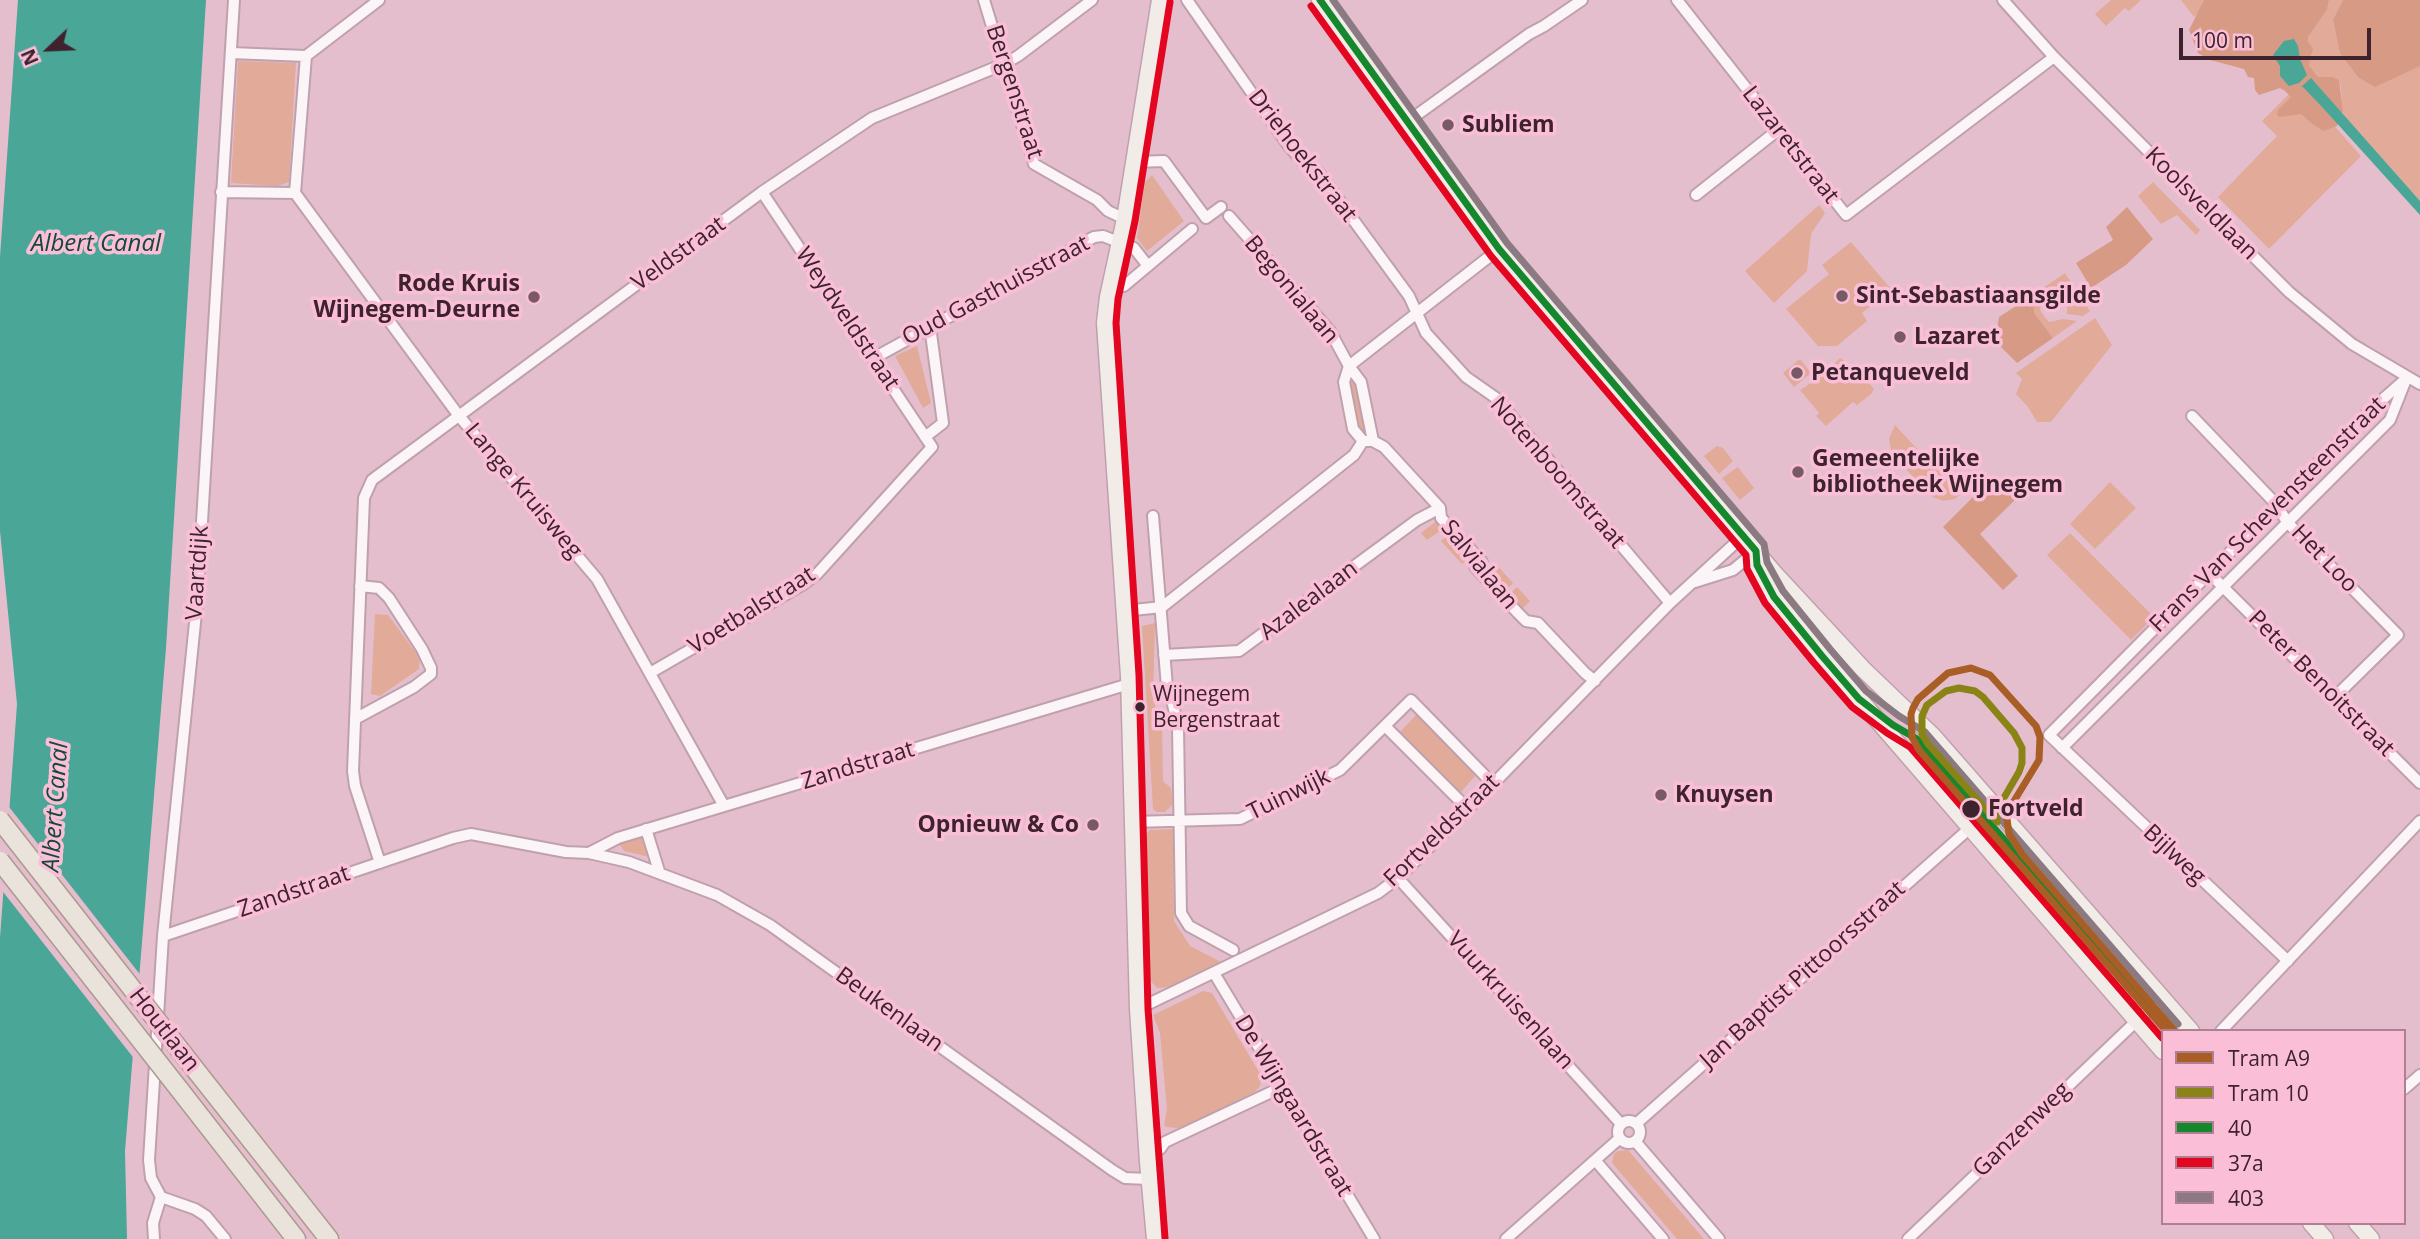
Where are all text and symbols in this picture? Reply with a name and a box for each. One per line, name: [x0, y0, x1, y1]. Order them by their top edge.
north arrow: [14, 14, 84, 84]
scale bar: [2182, 14, 2374, 58]
street label: Bergenstraat: [979, 22, 1049, 162]
text: 100 m: [2192, 26, 2253, 54]
text: N: [15, 45, 45, 69]
street label: Lazaretstraat: [1736, 81, 1844, 209]
street label: Driehoekstraat: [1242, 84, 1362, 228]
place label: Subliem: [1462, 111, 1555, 139]
marker: Subliem: [1440, 117, 1456, 133]
street label: Koolsveldlaan: [2139, 142, 2263, 266]
street label: Veldstraat: [627, 211, 731, 297]
water label: Albert Canal: [31, 230, 161, 258]
street label: Oud Gasthuisstraat: [898, 230, 1094, 352]
street label: Begonialaan: [1238, 230, 1344, 350]
street label: Weydveldstraat: [789, 242, 905, 396]
place label: Rode Kruis Wijnegem-Deurne: [314, 270, 520, 324]
place label: Sint-Sebastiaansgilde: [1856, 282, 2101, 310]
marker: Sint-Sebastiaansgilde: [1834, 288, 1850, 304]
marker: Rode Kruis Wijnegem-Deurne: [526, 289, 542, 305]
place label: Lazaret: [1914, 323, 2000, 351]
marker: Lazaret: [1892, 329, 1908, 345]
place label: Petanqueveld: [1811, 359, 1970, 387]
marker: Petanqueveld: [1789, 365, 1805, 381]
street label: Frans Van Schevensteenstraat: [2144, 391, 2392, 639]
street label: Notenboomstraat: [1484, 392, 1630, 554]
street label: Lange Kruisweg: [458, 418, 588, 564]
place label: Gemeentelijke bibliotheek Wijnegem: [1812, 445, 2063, 499]
marker: Gemeentelijke bibliotheek Wijnegem: [1790, 464, 1806, 480]
street label: Salvialaan: [1435, 515, 1523, 615]
street label: Het Loo: [2285, 519, 2363, 599]
street label: Vaartdijk: [181, 525, 215, 621]
street label: Azalealaan: [1255, 555, 1363, 647]
street label: Voetbalstraat: [684, 561, 820, 661]
street label: Peter Benoitstraat: [2242, 605, 2400, 763]
place label: Wijnegem Bergenstraat: [1153, 682, 1280, 732]
marker: Wijnegem Bergenstraat: [1133, 700, 1147, 714]
street label: Zandstraat: [798, 736, 918, 796]
water label: Albert Canal: [37, 741, 75, 873]
street label: Tuinwijk: [1243, 763, 1335, 827]
street label: Fortveldstraat: [1378, 769, 1506, 893]
place label: Knuysen: [1675, 781, 1774, 809]
marker: Knuysen: [1653, 787, 1669, 803]
place label: Fortveld: [1988, 795, 2084, 823]
marker: Fortveld: [1960, 798, 1982, 820]
place label: Opnieuw & Co: [918, 811, 1079, 839]
marker: Opnieuw & Co: [1085, 817, 1101, 833]
street label: Bijlweg: [2137, 819, 2211, 891]
street label: Zandstraat: [234, 860, 354, 924]
street label: Jan Baptist Pittoorsstraat: [1695, 876, 1911, 1074]
street label: Vuurkruisenlaan: [1441, 926, 1579, 1076]
street label: Beukenlaan: [830, 962, 948, 1058]
street label: Houtlaan: [123, 983, 205, 1077]
street label: De Wijngaardstraat: [1228, 1010, 1358, 1202]
legend: [2161, 1029, 2406, 1225]
text: Tram A9: [2228, 1044, 2310, 1072]
street label: Ganzenweg: [1968, 1077, 2076, 1183]
text: Tram 10: [2228, 1079, 2309, 1107]
text: 40: [2228, 1114, 2252, 1142]
text: 37a: [2228, 1149, 2264, 1177]
text: 403: [2228, 1184, 2264, 1212]

